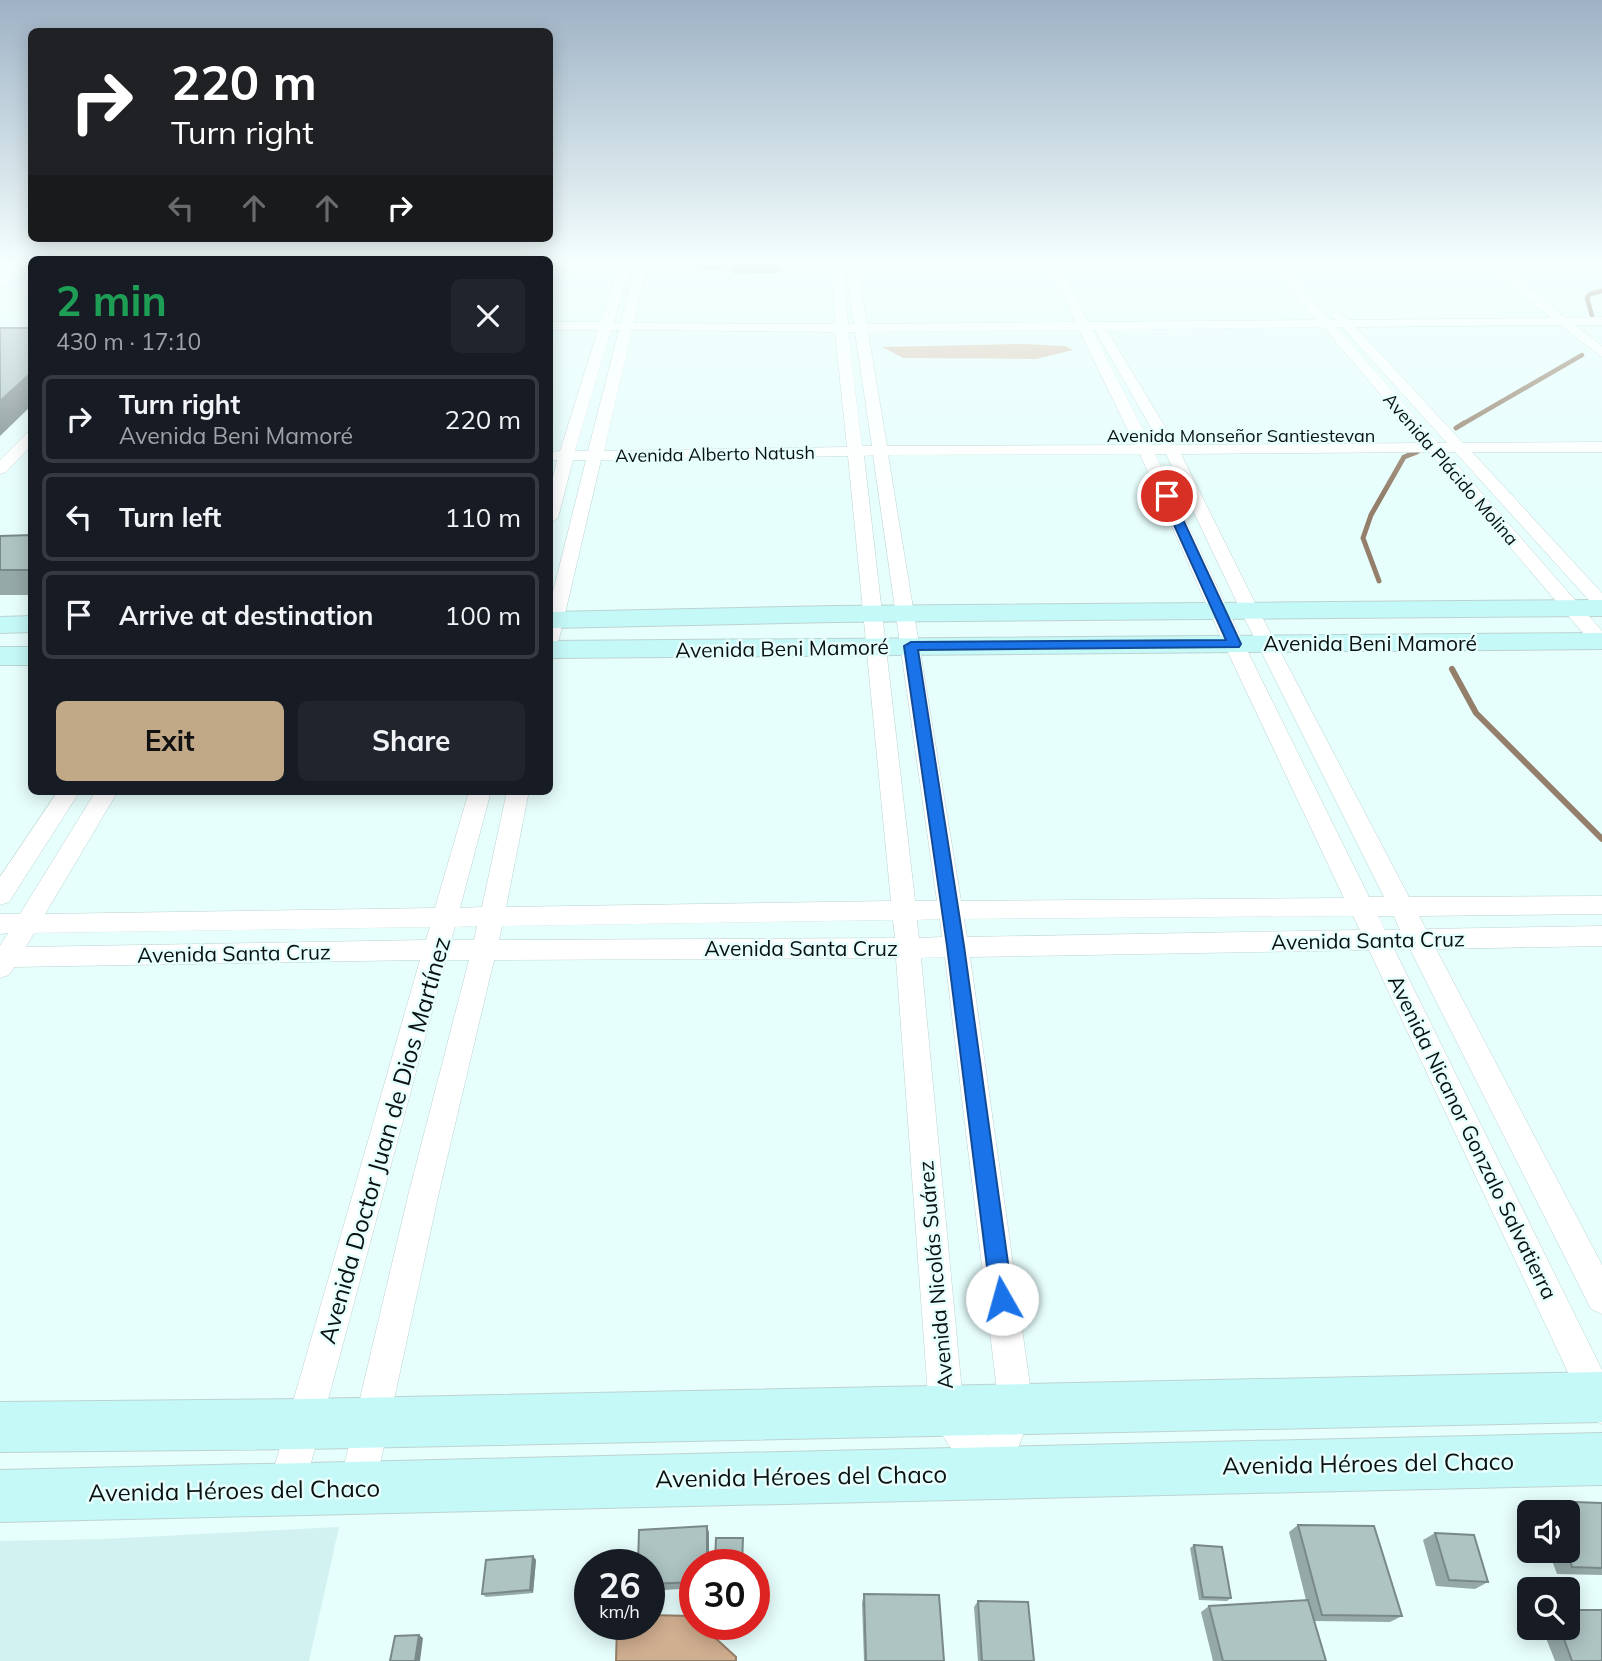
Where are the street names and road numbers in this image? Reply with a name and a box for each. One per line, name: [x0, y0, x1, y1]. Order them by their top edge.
street label: Avenida Plácido Molina: [1379, 388, 1523, 550]
street label: Avenida Monseñor Santiestevan: [1107, 424, 1375, 447]
street label: Avenida Alberto Natush: [615, 441, 815, 467]
street label: Avenida Beni Mamoré: [1263, 630, 1477, 656]
street label: Avenida Beni Mamoré: [675, 633, 889, 663]
street label: Avenida Santa Cruz: [1271, 925, 1465, 955]
street label: Avenida Doctor Juan de Dios Martínez: [311, 933, 457, 1347]
street label: Avenida Santa Cruz: [704, 935, 898, 961]
street label: Avenida Santa Cruz: [137, 938, 331, 968]
street label: Avenida Nicanor Gonzalo Salvatierra: [1383, 971, 1563, 1303]
street label: Avenida Nicolás Suárez: [912, 1160, 958, 1390]
street label: Avenida Héroes del Chaco: [1222, 1445, 1514, 1481]
street label: Avenida Héroes del Chaco: [655, 1458, 947, 1494]
street label: Avenida Héroes del Chaco: [88, 1472, 380, 1508]

